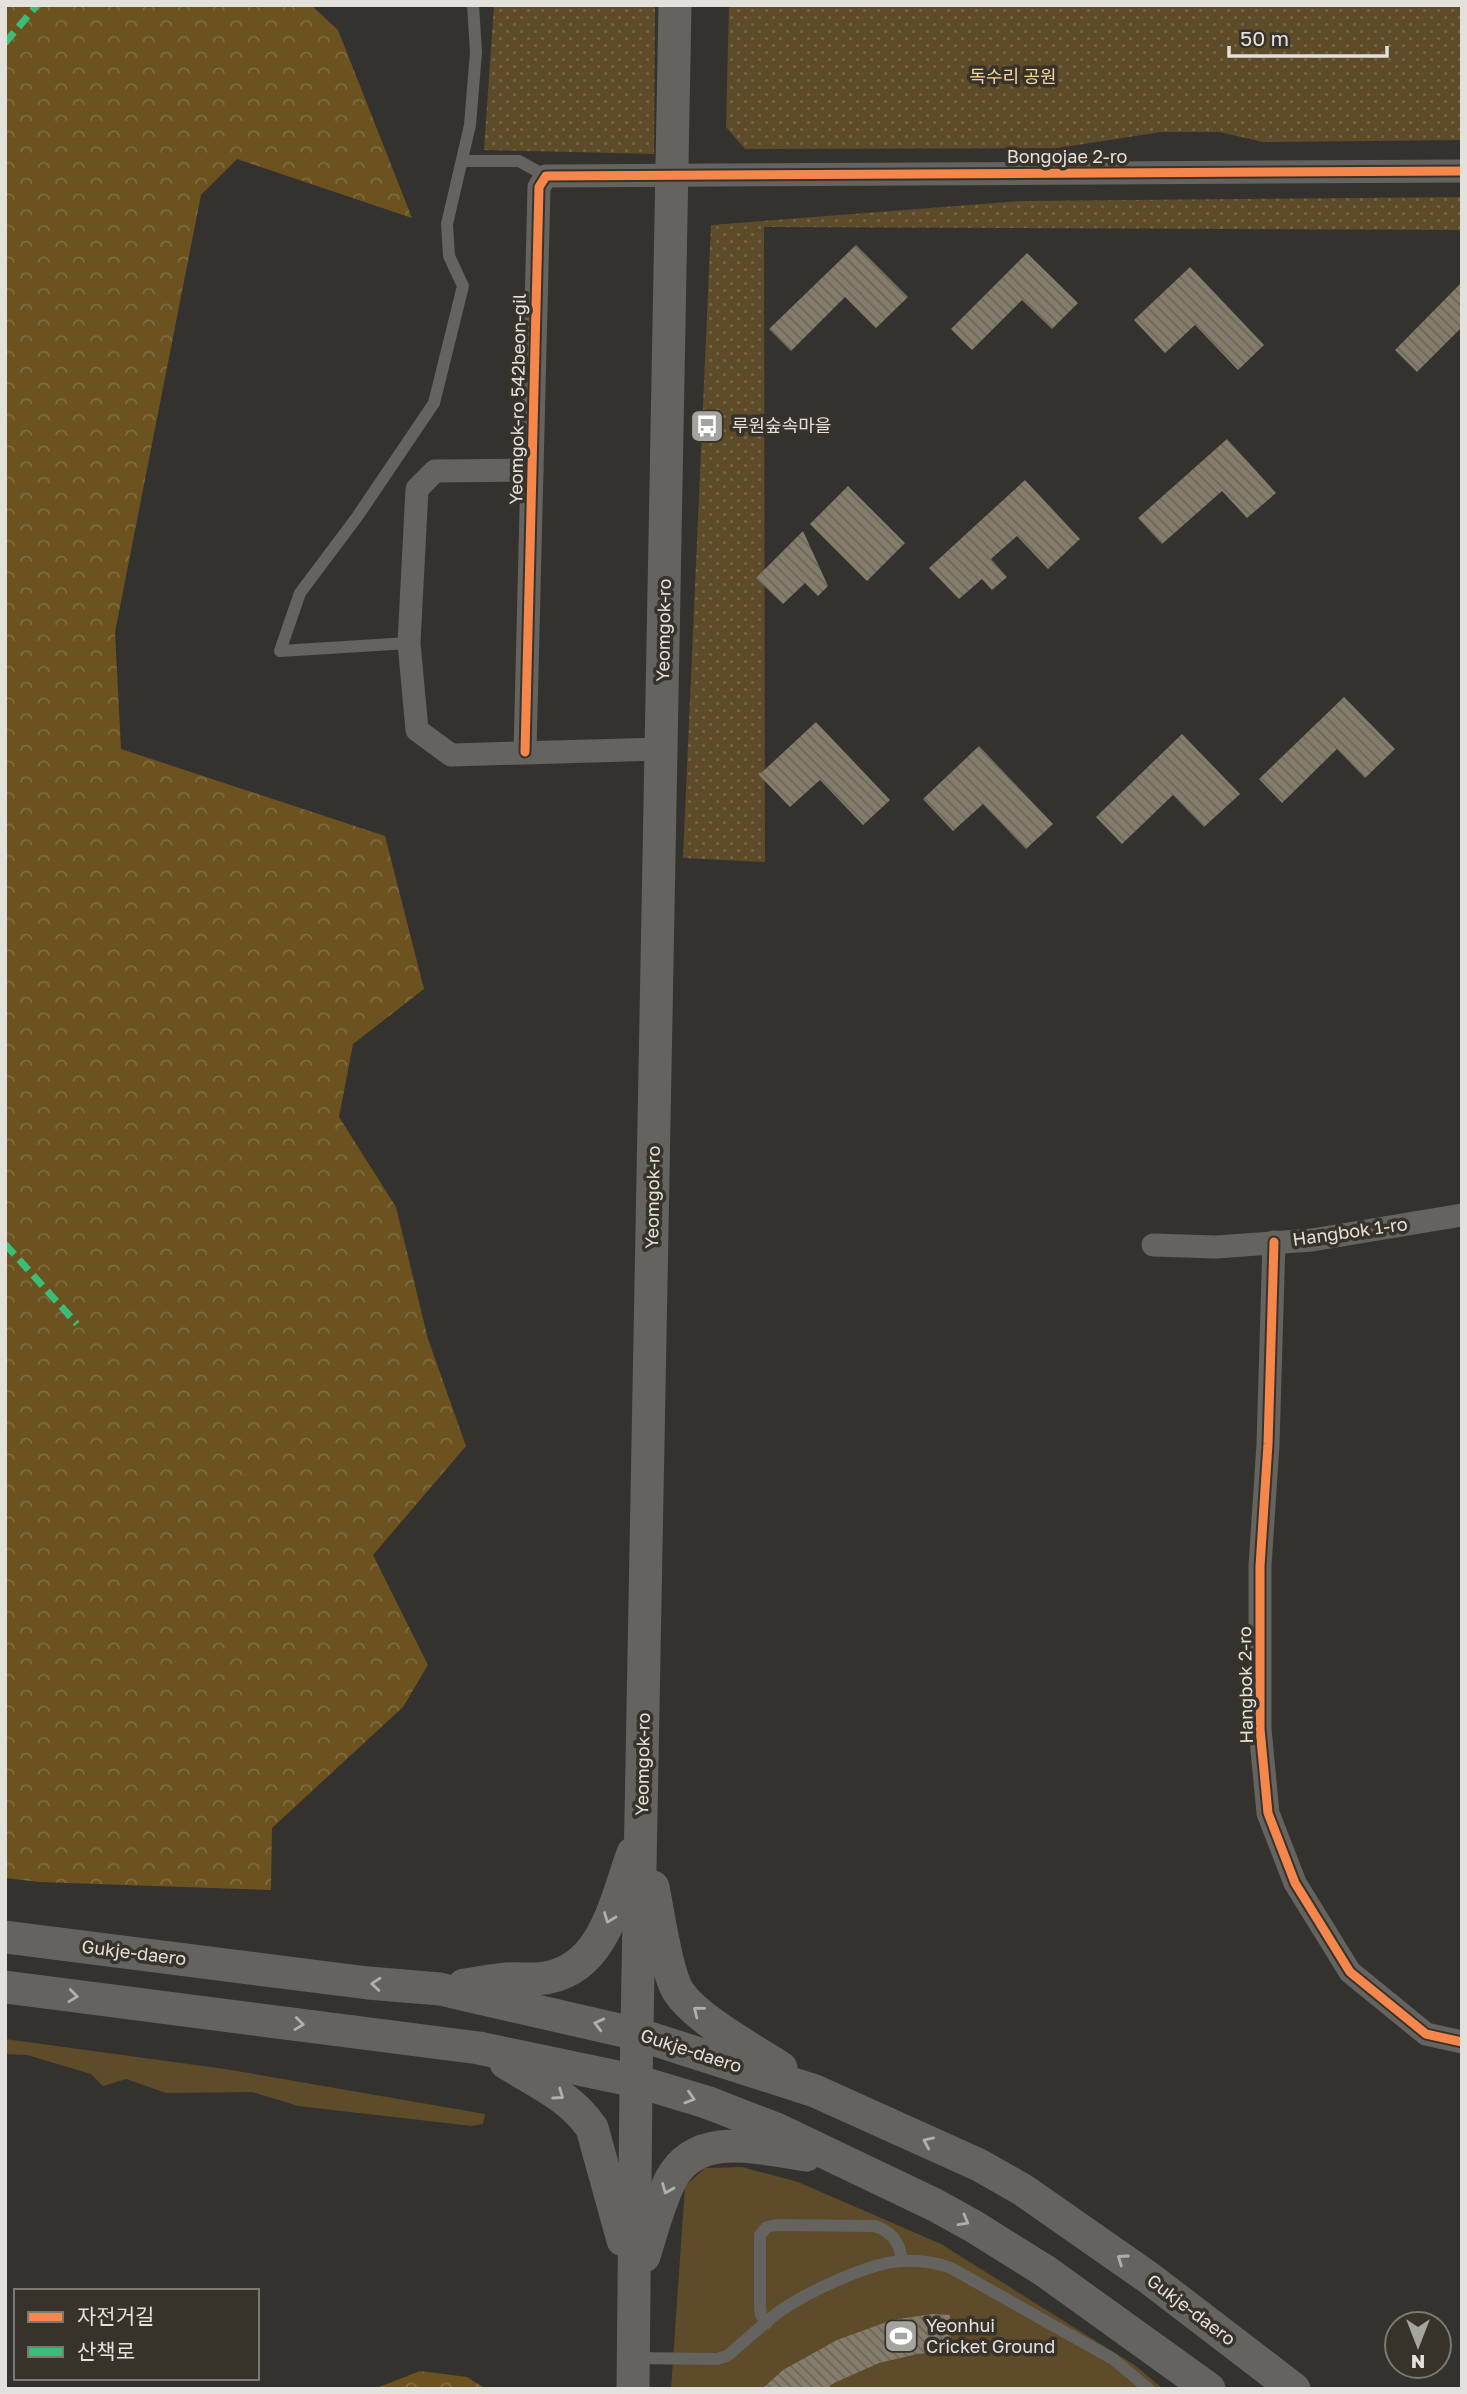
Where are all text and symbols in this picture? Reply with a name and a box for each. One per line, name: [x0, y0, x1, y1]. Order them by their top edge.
scale bar: [1229, 14, 1386, 58]
text: 50 m: [1240, 25, 1289, 51]
park label: 독수리 공원: [969, 65, 1057, 87]
street label: Bongojae 2-ro: [1007, 145, 1127, 167]
street label: Yeomgok-ro 542beon-gil: [504, 293, 530, 505]
bus stop icon: 루원숲속마을: [688, 407, 726, 445]
place label: 루원숲속마을: [732, 414, 831, 436]
street label: Yeomgok-ro: [651, 578, 675, 682]
street label: Yeomgok-ro: [640, 1145, 664, 1249]
street label: Hangbok 1-ro: [1291, 1212, 1409, 1250]
street label: Hangbok 2-ro: [1233, 1626, 1257, 1744]
street label: Yeomgok-ro: [630, 1712, 654, 1816]
one-way arrow: [603, 1912, 617, 1924]
street label: Gukje-daero: [81, 1935, 188, 1969]
one-way arrow: [370, 1977, 381, 1992]
one-way arrow: [67, 1988, 79, 2003]
one-way arrow: [694, 2006, 706, 2019]
one-way arrow: [293, 2017, 305, 2032]
one-way arrow: [593, 2018, 605, 2032]
street label: Gukje-daero: [638, 2023, 745, 2077]
one-way arrow: [551, 2087, 564, 2099]
one-way arrow: [684, 2089, 696, 2104]
one-way arrow: [923, 2137, 935, 2151]
one-way arrow: [661, 2182, 675, 2195]
one-way arrow: [957, 2213, 969, 2226]
one-way arrow: [1117, 2255, 1130, 2267]
street label: Gukje-daero: [1143, 2269, 1240, 2350]
legend: [14, 2289, 259, 2380]
text: 자전거길: [77, 2303, 154, 2329]
north arrow: [1383, 2310, 1453, 2380]
place label: Yeonhui Cricket Ground: [926, 2314, 1055, 2357]
sports icon: Yeonhui Cricket Ground: [882, 2317, 920, 2355]
text: 산책로: [77, 2338, 135, 2364]
text: N: [1411, 2351, 1425, 2374]

